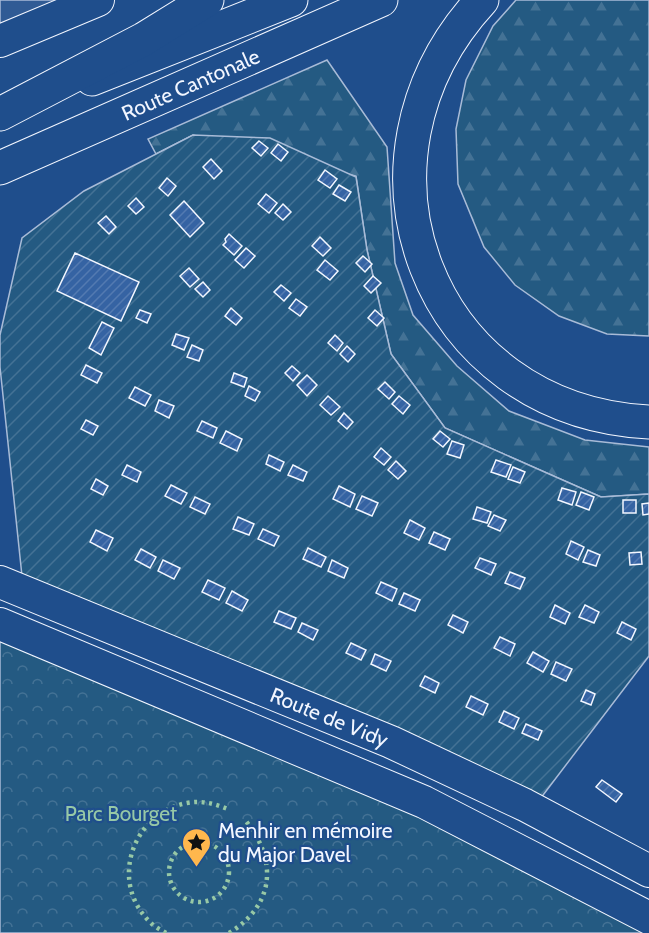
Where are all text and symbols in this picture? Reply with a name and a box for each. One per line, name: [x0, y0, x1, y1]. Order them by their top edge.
street label: Route Cantonale: [118, 43, 263, 125]
street label: Route de Vidy: [267, 682, 392, 752]
park label: Parc Bourget: [65, 801, 177, 826]
place label: Menhir en mémoire du Major Davel: [218, 818, 393, 868]
place icon: Menhir en mémoire du Major Davel: [181, 826, 213, 868]

